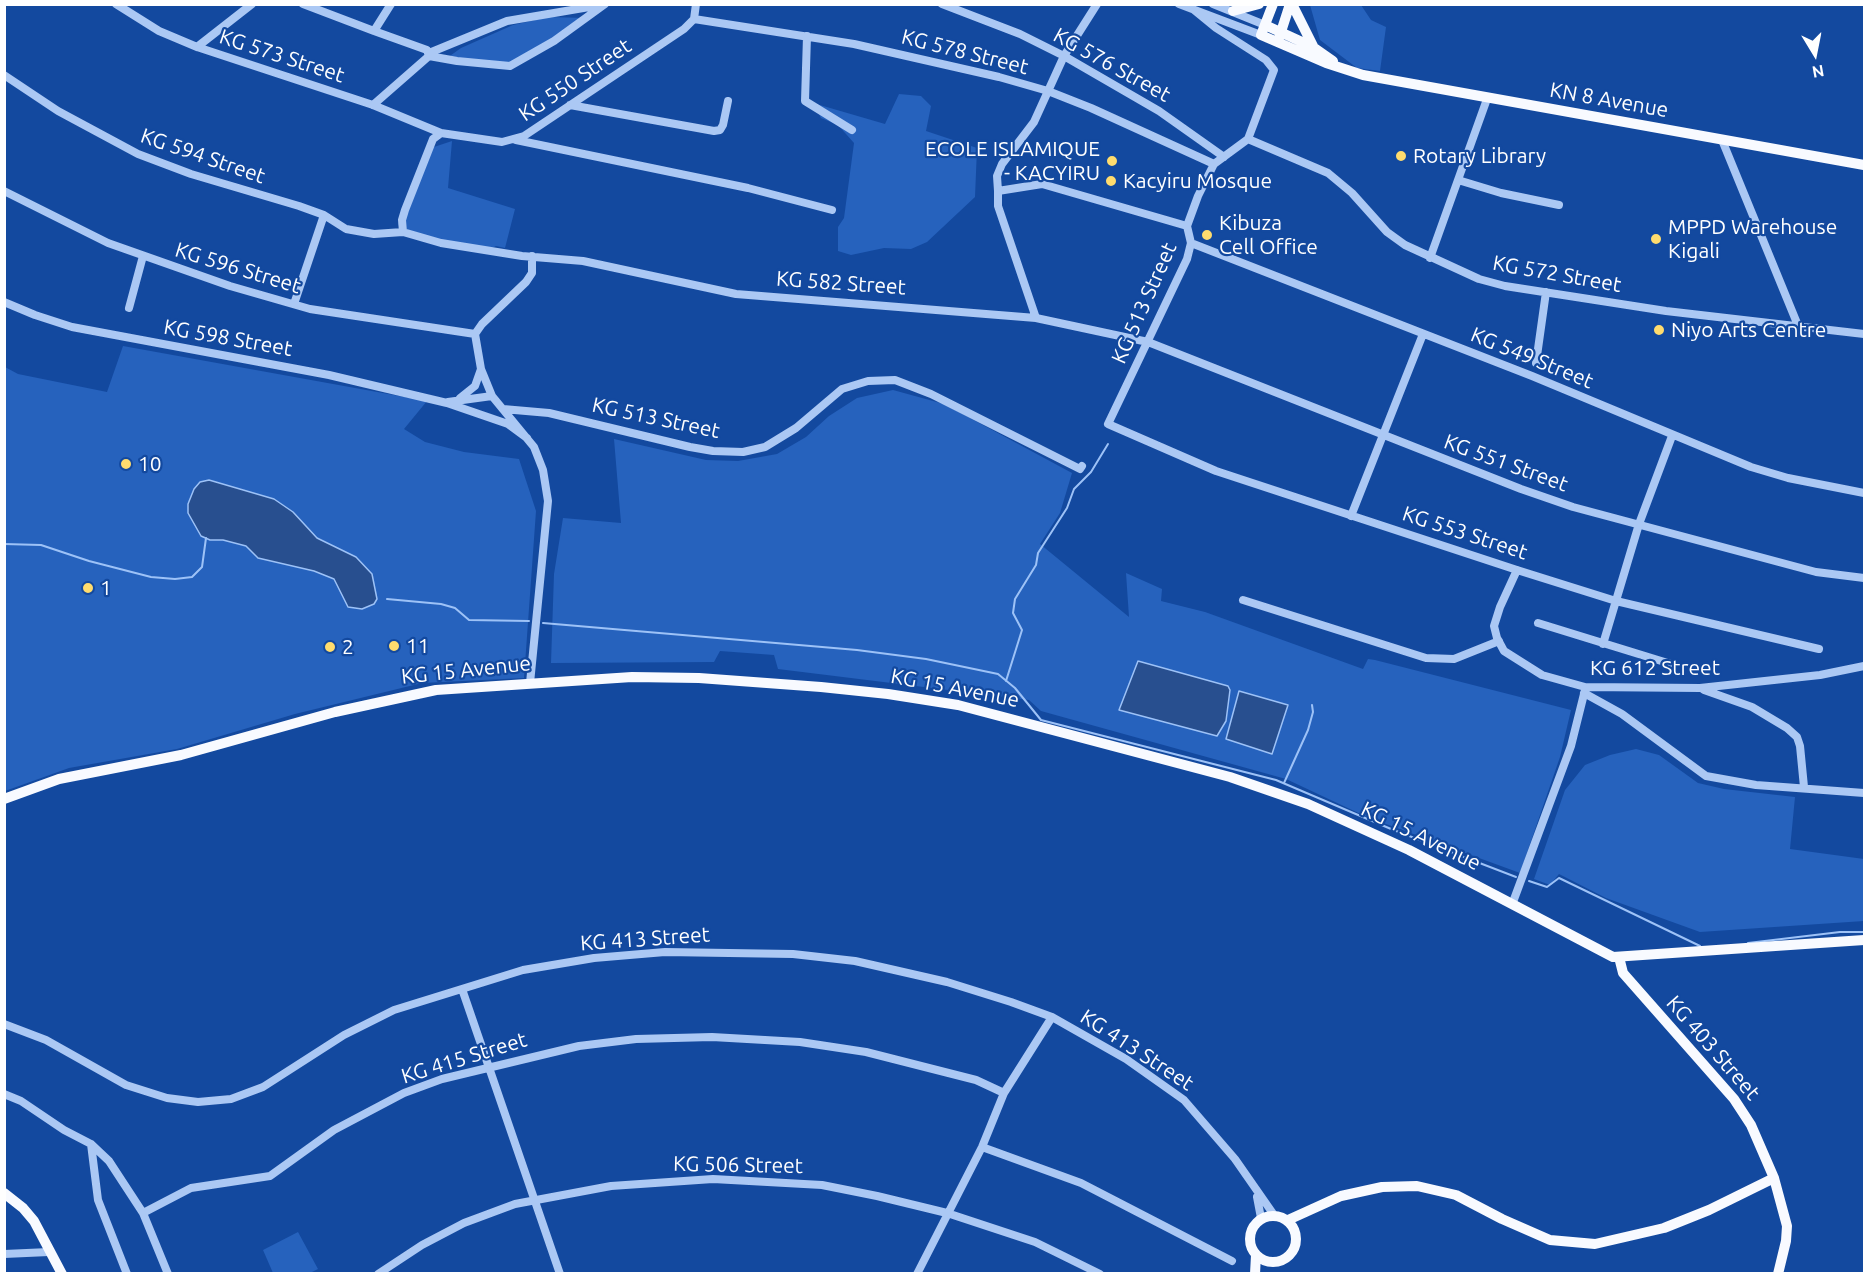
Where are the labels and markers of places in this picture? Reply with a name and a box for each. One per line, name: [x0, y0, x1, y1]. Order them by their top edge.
place label: ECOLE ISLAMIQUE - KACYIRU: [925, 136, 1100, 186]
place label: Rotary Library: [1413, 143, 1546, 169]
marker: Rotary Library: [1394, 149, 1408, 163]
marker: ECOLE ISLAMIQUE - KACYIRU: [1105, 154, 1119, 168]
place label: Kacyiru Mosque: [1123, 168, 1272, 194]
marker: Kacyiru Mosque: [1104, 174, 1118, 188]
place label: Kibuza Cell Office: [1219, 210, 1318, 260]
place label: MPPD Warehouse Kigali: [1668, 214, 1837, 264]
marker: Kibuza Cell Office: [1200, 228, 1214, 242]
marker: MPPD Warehouse Kigali: [1649, 232, 1663, 246]
place label: Niyo Arts Centre: [1671, 317, 1826, 343]
marker: Niyo Arts Centre: [1652, 323, 1666, 337]
place label: 10: [138, 451, 162, 477]
marker: 10: [119, 457, 133, 471]
place label: 1: [100, 575, 112, 601]
marker: 1: [81, 581, 95, 595]
place label: 11: [406, 633, 430, 659]
place label: 2: [342, 634, 354, 660]
marker: 11: [387, 639, 401, 653]
marker: 2: [323, 640, 337, 654]

